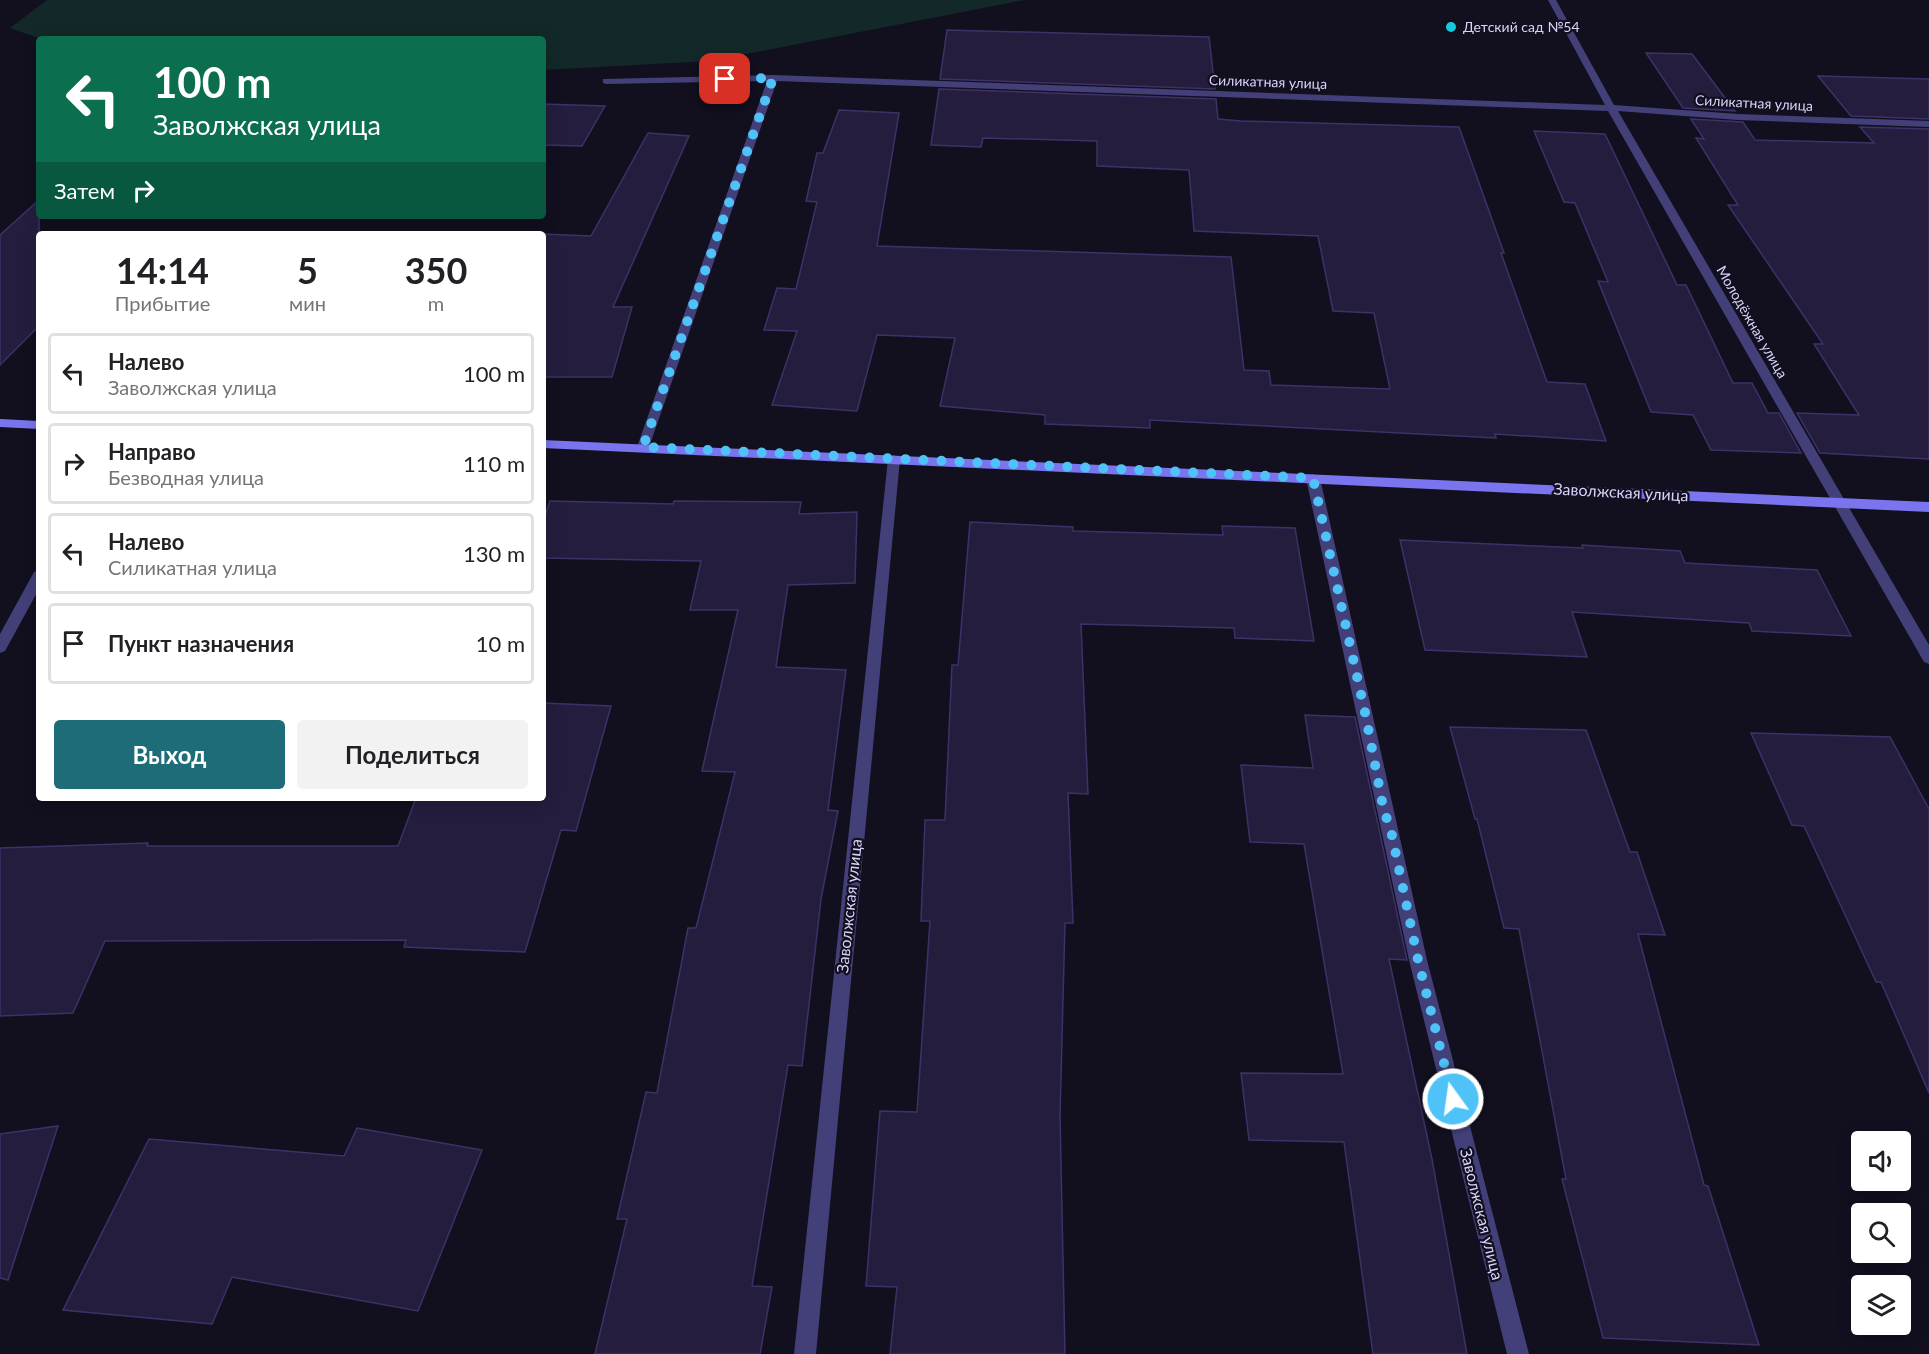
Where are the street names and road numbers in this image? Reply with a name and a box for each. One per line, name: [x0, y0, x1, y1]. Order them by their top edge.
street label: Силикатная улица: [1209, 71, 1327, 92]
street label: Силикатная улица: [1695, 91, 1814, 114]
street label: Молодёжная улица: [1713, 263, 1792, 381]
street label: Заволжская улица: [1553, 478, 1689, 505]
street label: Заволжская улица: [832, 838, 865, 974]
street label: Заволжская улица: [1457, 1146, 1508, 1282]

